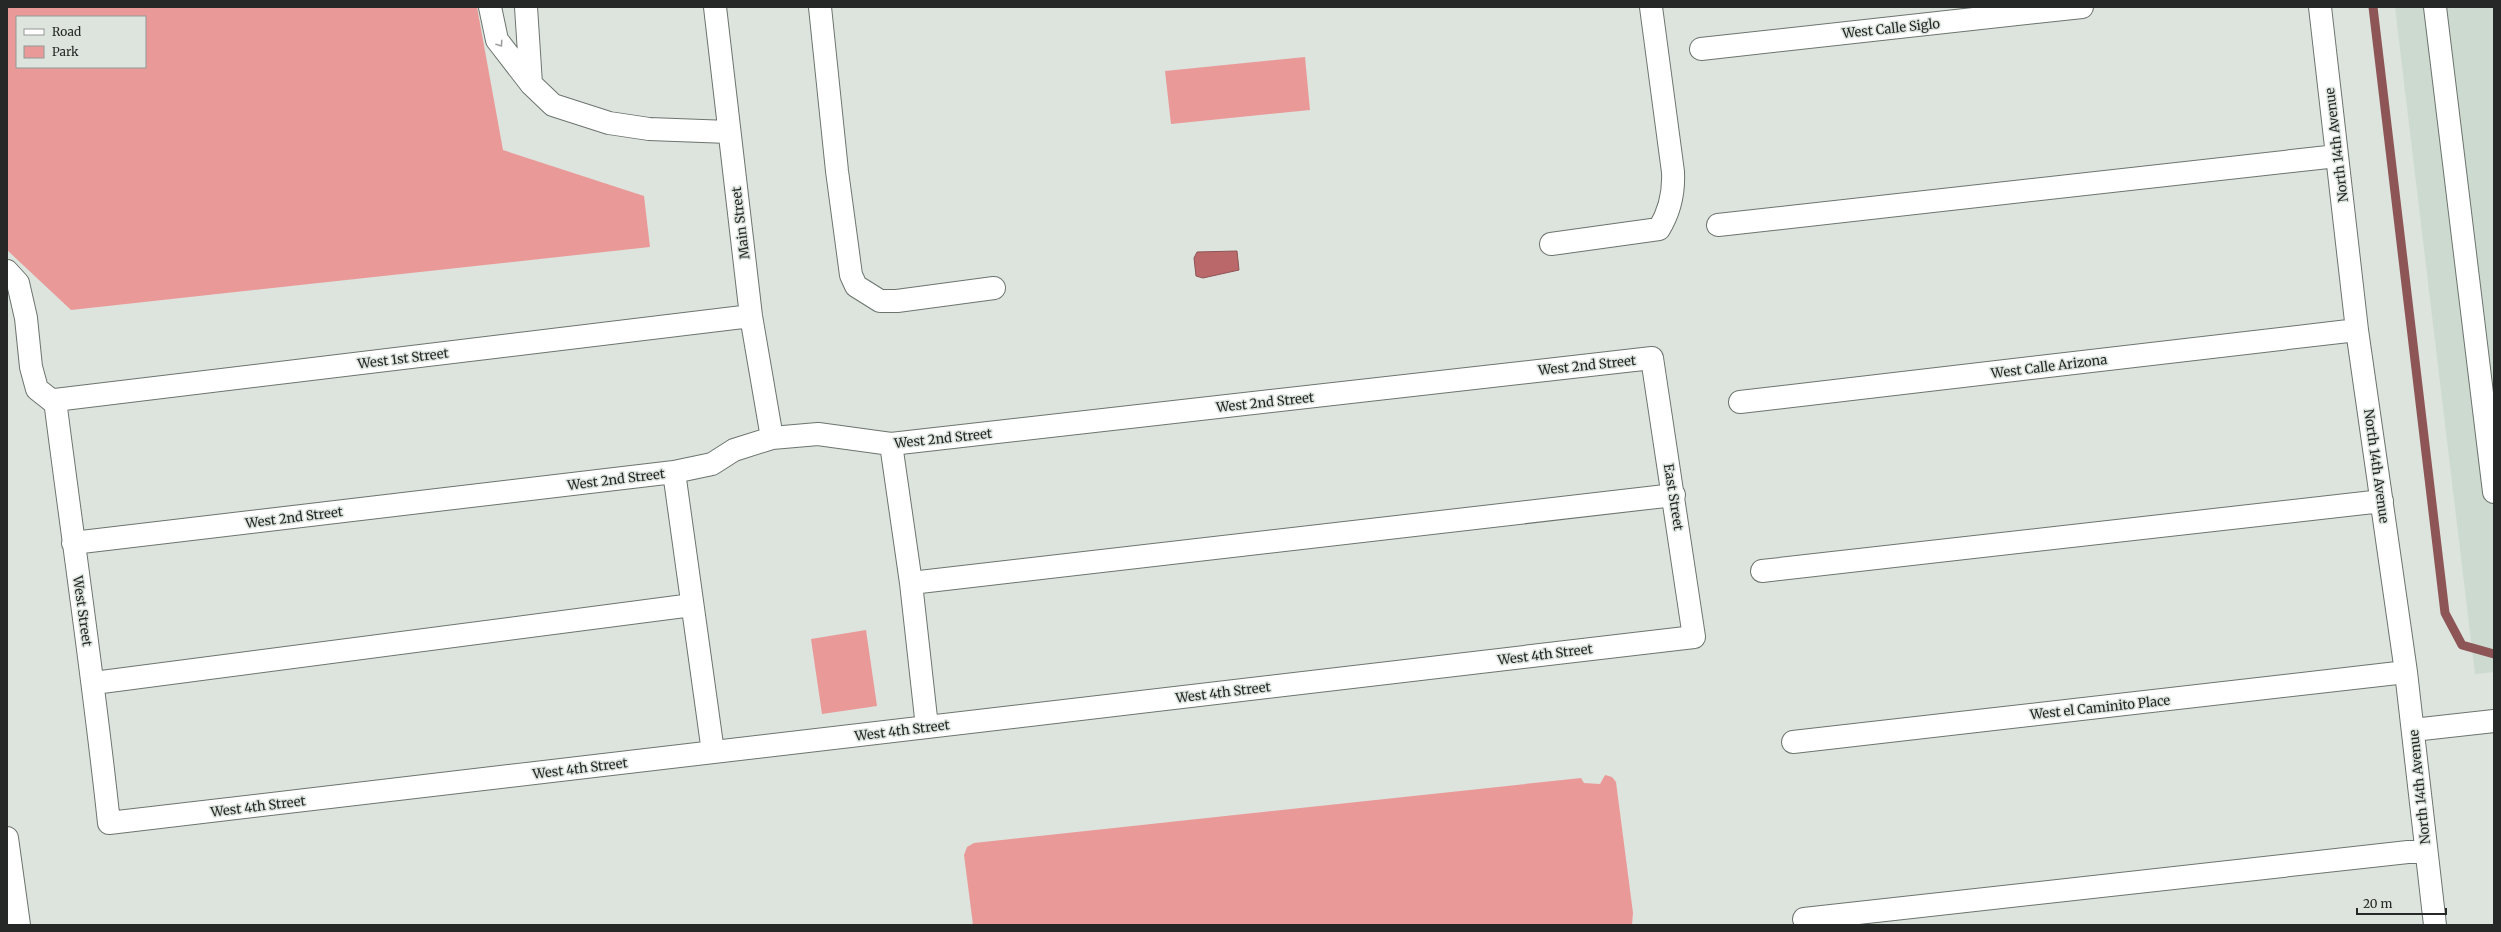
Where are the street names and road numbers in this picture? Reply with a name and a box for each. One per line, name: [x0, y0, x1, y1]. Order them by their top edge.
street label: West Calle Siglo: [1840, 15, 1941, 42]
street label: North 14th Avenue: [2321, 86, 2352, 203]
street label: Main Street: [728, 186, 753, 260]
street label: West 1st Street: [356, 344, 449, 373]
street label: West Calle Arizona: [1989, 351, 2108, 382]
street label: West 2nd Street: [1536, 352, 1637, 379]
street label: West 2nd Street: [1214, 389, 1315, 416]
street label: North 14th Avenue: [2360, 408, 2393, 525]
street label: West 2nd Street: [892, 425, 993, 452]
street label: East Street: [1660, 462, 1687, 532]
street label: West 2nd Street: [565, 465, 666, 494]
street label: West 2nd Street: [243, 503, 344, 532]
street label: West Street: [69, 574, 96, 647]
street label: West 4th Street: [1496, 640, 1593, 669]
street label: West 4th Street: [1174, 678, 1271, 707]
street label: West el Caminito Place: [2028, 692, 2171, 723]
street label: West 4th Street: [853, 716, 950, 745]
street label: North 14th Avenue: [2405, 729, 2434, 845]
street label: West 4th Street: [531, 754, 628, 783]
street label: West 4th Street: [209, 792, 306, 821]

